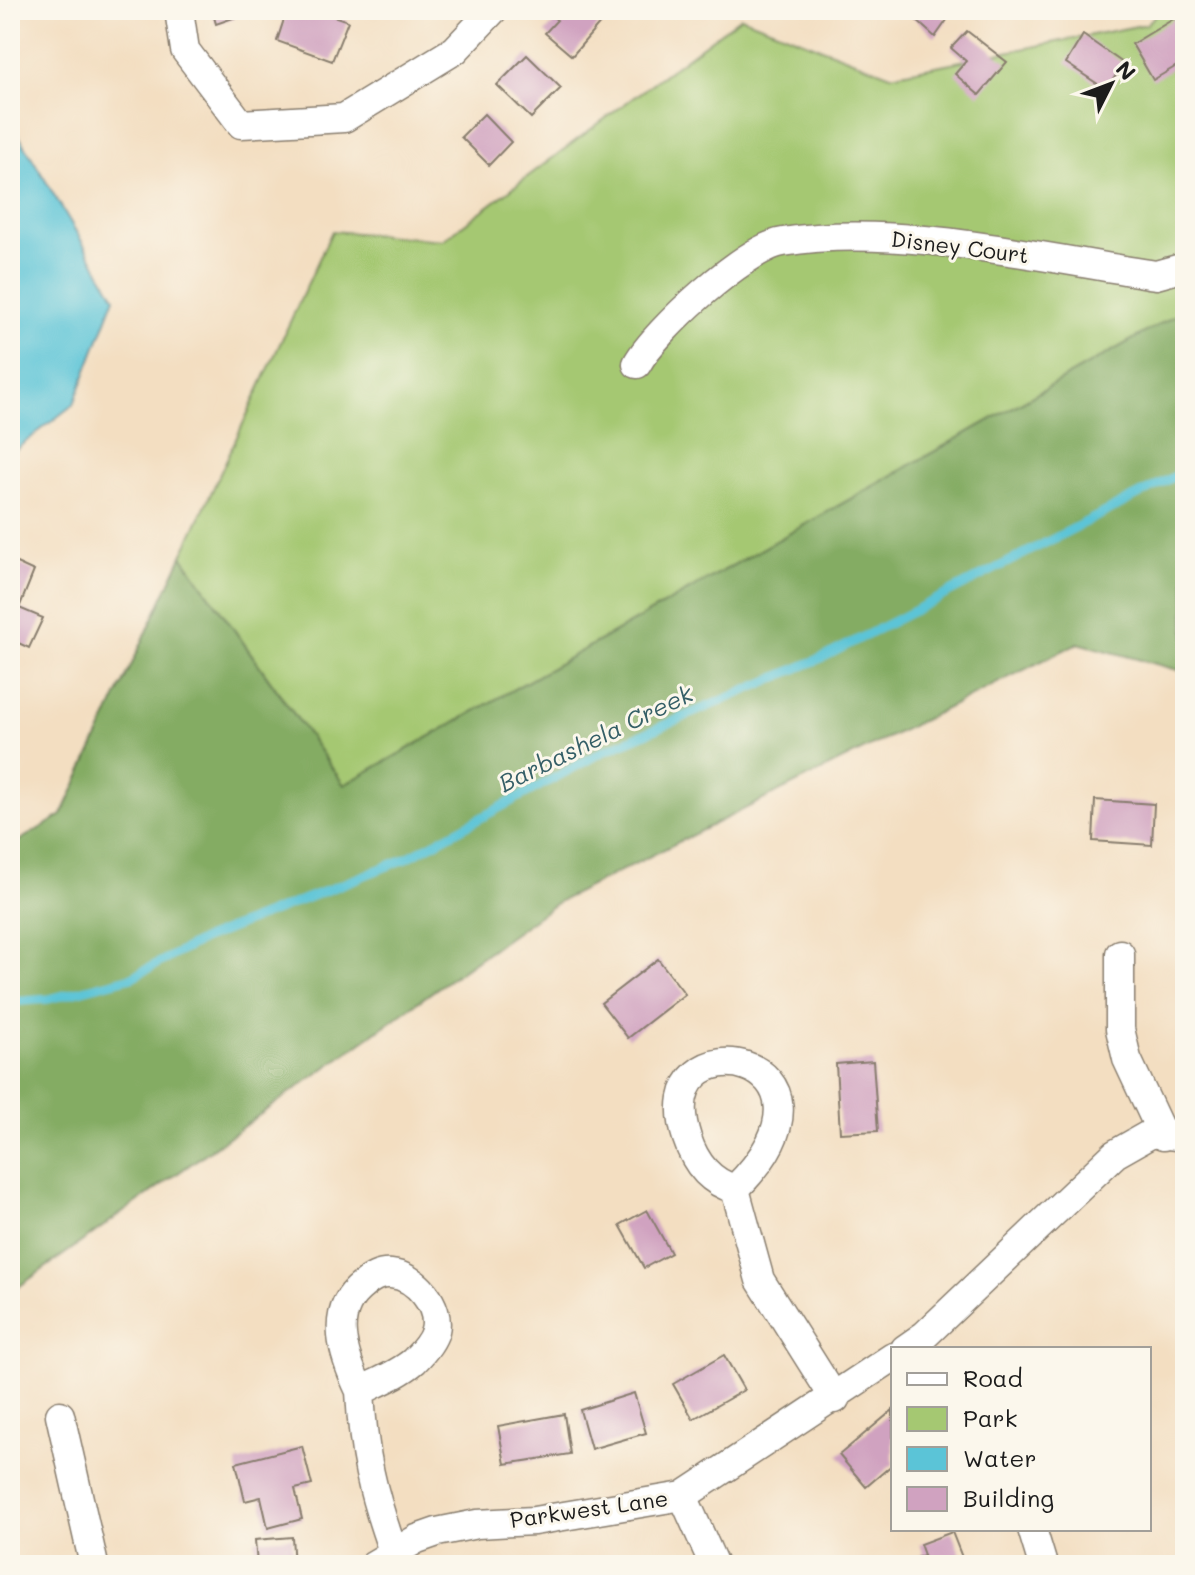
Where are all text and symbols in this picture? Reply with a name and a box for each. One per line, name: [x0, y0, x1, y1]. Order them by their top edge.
north arrow: [1071, 44, 1151, 124]
text: N: [1110, 54, 1143, 86]
street label: Disney Court: [890, 224, 1031, 269]
water label: Barbashela Creek: [493, 677, 699, 798]
legend: [891, 1347, 1151, 1531]
text: Road: [963, 1362, 1023, 1393]
text: Park: [963, 1402, 1017, 1433]
text: Water: [963, 1442, 1037, 1473]
text: Building: [963, 1482, 1054, 1513]
street label: Parkwest Lane: [508, 1483, 670, 1534]

